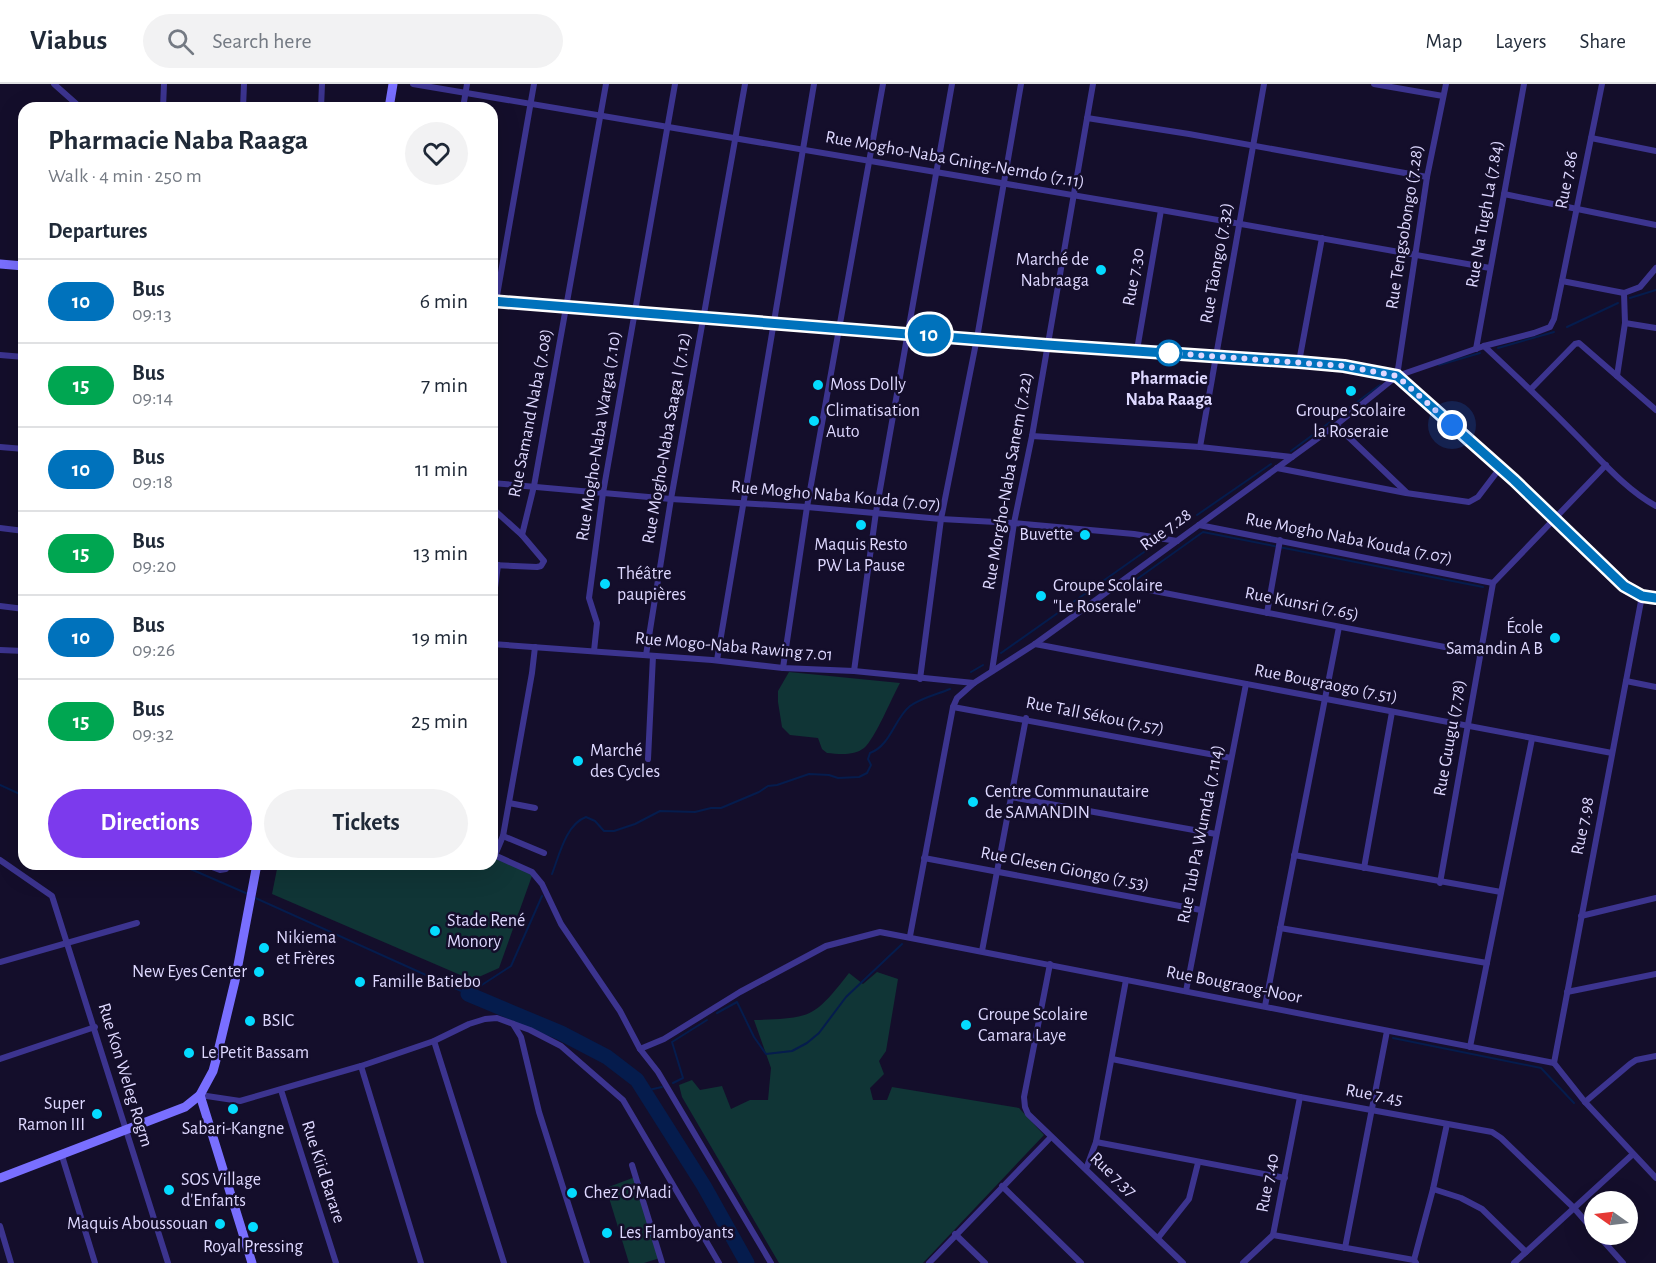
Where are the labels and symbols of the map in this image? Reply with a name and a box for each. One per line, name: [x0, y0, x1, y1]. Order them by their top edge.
street label: Rue Mogho-Naba Gning-Nemdo (7.11): [824, 128, 1086, 192]
street label: Rue Na Tugh La (7.84): [1463, 139, 1507, 289]
street label: Rue Tengsobongo (7.28): [1383, 143, 1427, 311]
street label: Rue 7.86: [1553, 149, 1581, 211]
street label: Rue Tâongo (7.32): [1198, 201, 1236, 325]
street label: Rue 7.30: [1120, 247, 1148, 307]
place label: Marché de Nabraaga: [1016, 251, 1089, 290]
marker: Marché de Nabraaga: [1094, 263, 1108, 277]
line badge: 10: [902, 314, 956, 354]
street label: Rue Samand Naba (7.08): [506, 327, 556, 499]
street label: Rue Mogho-Naba Warga (7.10): [573, 330, 625, 542]
street label: Rue Mogho-Naba Saaga I (7.12): [640, 331, 694, 545]
marker: Pharmacie Naba Raaga: [1156, 340, 1182, 366]
place label: Pharmacie Naba Raaga: [1126, 370, 1213, 409]
street label: Rue Morgho-Naba Sanem (7.22): [980, 371, 1036, 591]
place label: Moss Dolly: [830, 376, 906, 394]
marker: Moss Dolly: [811, 378, 825, 392]
marker: Groupe Scolaire la Roseraie: [1344, 384, 1358, 398]
place label: Climatisation Auto: [826, 402, 920, 441]
place label: Groupe Scolaire la Roseraie: [1296, 402, 1406, 441]
your location: [1437, 410, 1467, 440]
marker: Climatisation Auto: [807, 414, 821, 428]
street label: Rue Mogho Naba Kouda (7.07): [730, 478, 942, 514]
street label: Rue 7.28: [1137, 506, 1195, 554]
street label: Rue Mogho Naba Kouda (7.07): [1244, 510, 1454, 568]
marker: Maquis Resto PW La Pause: [854, 518, 868, 532]
place label: Buvette: [1019, 526, 1073, 544]
marker: Buvette: [1078, 528, 1092, 542]
place label: Maquis Resto PW La Pause: [814, 536, 908, 575]
place label: Théâtre paupières: [617, 565, 686, 604]
marker: Théâtre paupières: [598, 577, 612, 591]
place label: Groupe Scolaire "Le Roserale": [1053, 577, 1163, 616]
street label: Rue Kunsri (7.65): [1243, 584, 1361, 624]
marker: Groupe Scolaire "Le Roserale": [1034, 589, 1048, 603]
place label: École Samandin A B: [1446, 616, 1543, 658]
street label: Rue Mogo-Naba Rawing 7.01: [634, 629, 834, 665]
marker: École Samandin A B: [1548, 631, 1562, 645]
street label: Rue Bougraogo (7.51): [1253, 661, 1399, 707]
street label: Rue Guugu (7.78): [1431, 678, 1469, 798]
street label: Rue Tall Sékou (7.57): [1024, 694, 1166, 738]
place label: Marché des Cycles: [590, 742, 660, 781]
street label: Rue Tub Pa Wumda (7.114): [1175, 743, 1227, 925]
marker: Marché des Cycles: [571, 754, 585, 768]
place label: Centre Communautaire de SAMANDIN: [985, 783, 1149, 822]
marker: Centre Communautaire de SAMANDIN: [966, 795, 980, 809]
street label: Rue 7.98: [1569, 795, 1597, 857]
street label: Rue Glesen Giongo (7.53): [979, 844, 1151, 894]
place label: Stade René Monory: [447, 912, 525, 951]
marker: Stade René Monory: [428, 924, 442, 938]
place label: Nikiema et Frères: [276, 929, 336, 968]
marker: Nikiema et Frères: [257, 941, 271, 955]
place label: New Eyes Center: [132, 963, 247, 981]
street label: Rue Bougraog-Noor: [1164, 963, 1304, 1007]
marker: New Eyes Center: [252, 965, 266, 979]
place label: Famille Batiebo: [372, 973, 481, 991]
marker: Famille Batiebo: [353, 975, 367, 989]
street label: Rue Kon Weleg Rogm: [95, 1001, 155, 1149]
place label: Groupe Scolaire Camara Laye: [978, 1006, 1088, 1045]
place label: BSIC: [262, 1012, 294, 1030]
marker: BSIC: [243, 1014, 257, 1028]
marker: Groupe Scolaire Camara Laye: [959, 1018, 973, 1032]
place label: Le Petit Bassam: [201, 1044, 309, 1062]
marker: Le Petit Bassam: [182, 1046, 196, 1060]
street label: Rue 7.45: [1344, 1081, 1404, 1109]
place label: Super Ramon III: [17, 1095, 85, 1134]
marker: Sabari-Kangne: [226, 1102, 240, 1116]
marker: Super Ramon III: [90, 1107, 104, 1121]
street label: Rue Kiid Barare: [298, 1119, 348, 1225]
place label: Sabari-Kangne: [182, 1120, 284, 1138]
street label: Rue 7.37: [1086, 1149, 1140, 1201]
street label: Rue 7.40: [1253, 1152, 1283, 1214]
place label: SOS Village d'Enfants: [181, 1171, 261, 1210]
marker: SOS Village d'Enfants: [162, 1183, 176, 1197]
place label: Chez O'Madi: [584, 1184, 672, 1202]
marker: Chez O'Madi: [565, 1186, 579, 1200]
north arrow: [1584, 1191, 1638, 1245]
place label: Maquis Aboussouan: [67, 1215, 208, 1233]
marker: Maquis Aboussouan: [213, 1217, 227, 1231]
marker: Royal Pressing: [246, 1220, 260, 1234]
place label: Les Flamboyants: [619, 1224, 734, 1242]
marker: Les Flamboyants: [600, 1226, 614, 1240]
place label: Royal Pressing: [203, 1238, 303, 1256]

